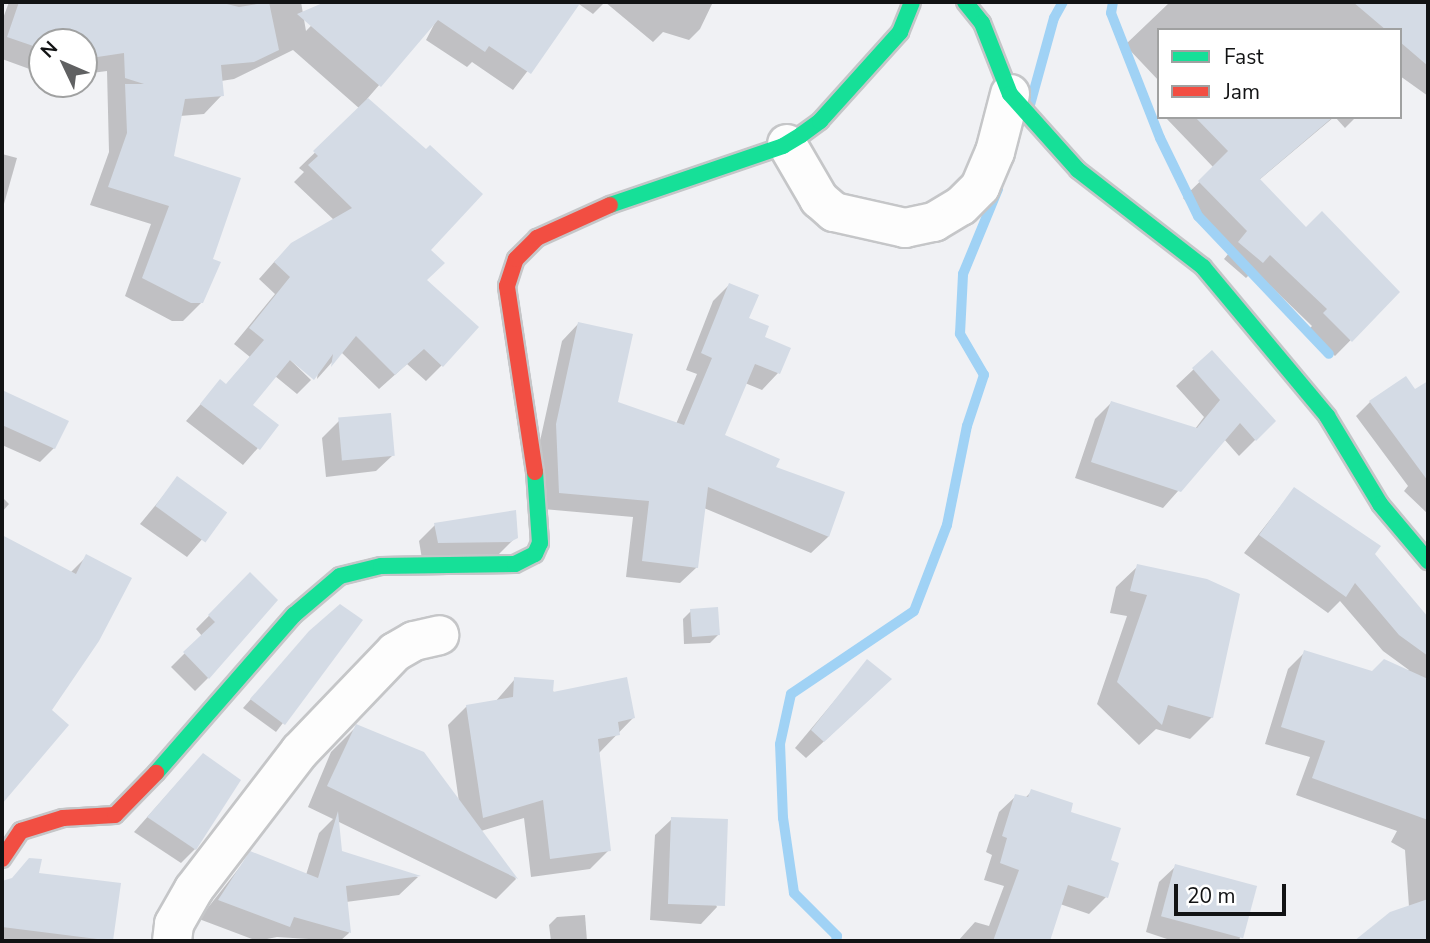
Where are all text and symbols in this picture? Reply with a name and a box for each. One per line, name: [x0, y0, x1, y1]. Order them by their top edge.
north arrow: [28, 28, 98, 98]
legend: [1157, 28, 1402, 119]
text: N: [35, 36, 64, 64]
text: Fast: [1224, 43, 1264, 71]
text: Jam: [1224, 78, 1260, 106]
scale bar: [1178, 870, 1290, 914]
text: 20 m: [1187, 882, 1236, 910]

